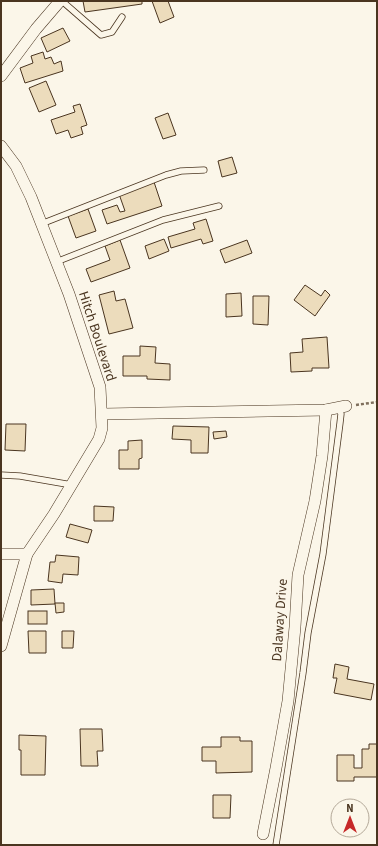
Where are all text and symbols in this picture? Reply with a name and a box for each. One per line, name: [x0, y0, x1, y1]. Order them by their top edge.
street label: Hitch Boulevard: [73, 289, 121, 384]
street label: Dalaway Drive: [267, 578, 293, 662]
north arrow: [330, 798, 370, 838]
text: N: [346, 801, 354, 816]

